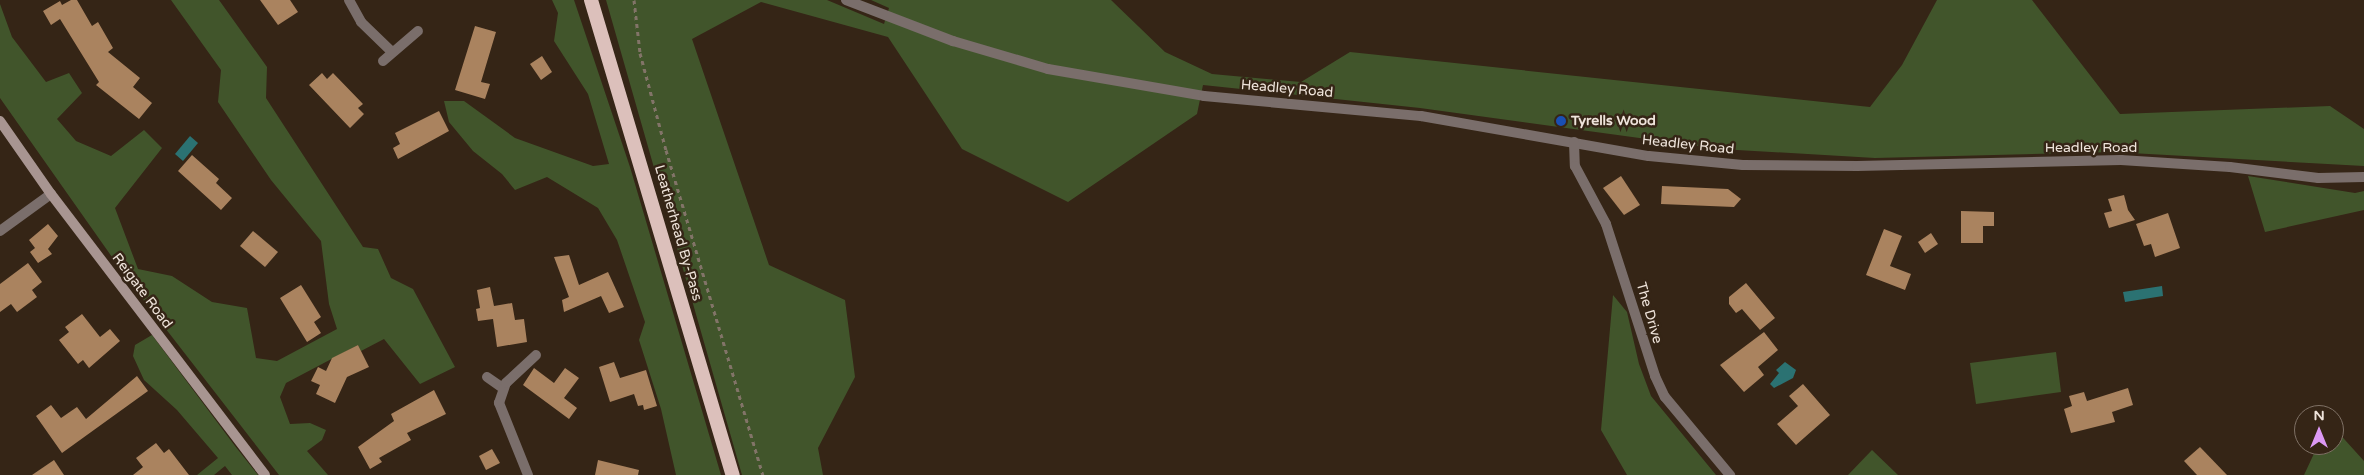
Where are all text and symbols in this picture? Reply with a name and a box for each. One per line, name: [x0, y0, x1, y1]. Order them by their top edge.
street label: Headley Road: [1240, 77, 1334, 101]
place label: Tyrells Wood: [1571, 113, 1656, 129]
marker: Tyrells Wood: [1555, 115, 1567, 127]
street label: Headley Road: [1641, 132, 1735, 158]
street label: Headley Road: [2045, 140, 2137, 156]
street label: Leatherhead By-Pass: [651, 163, 705, 303]
street label: Reigate Road: [108, 250, 176, 332]
street label: The Drive: [1632, 280, 1666, 346]
north arrow: [2294, 405, 2344, 455]
text: N: [2313, 407, 2325, 424]

